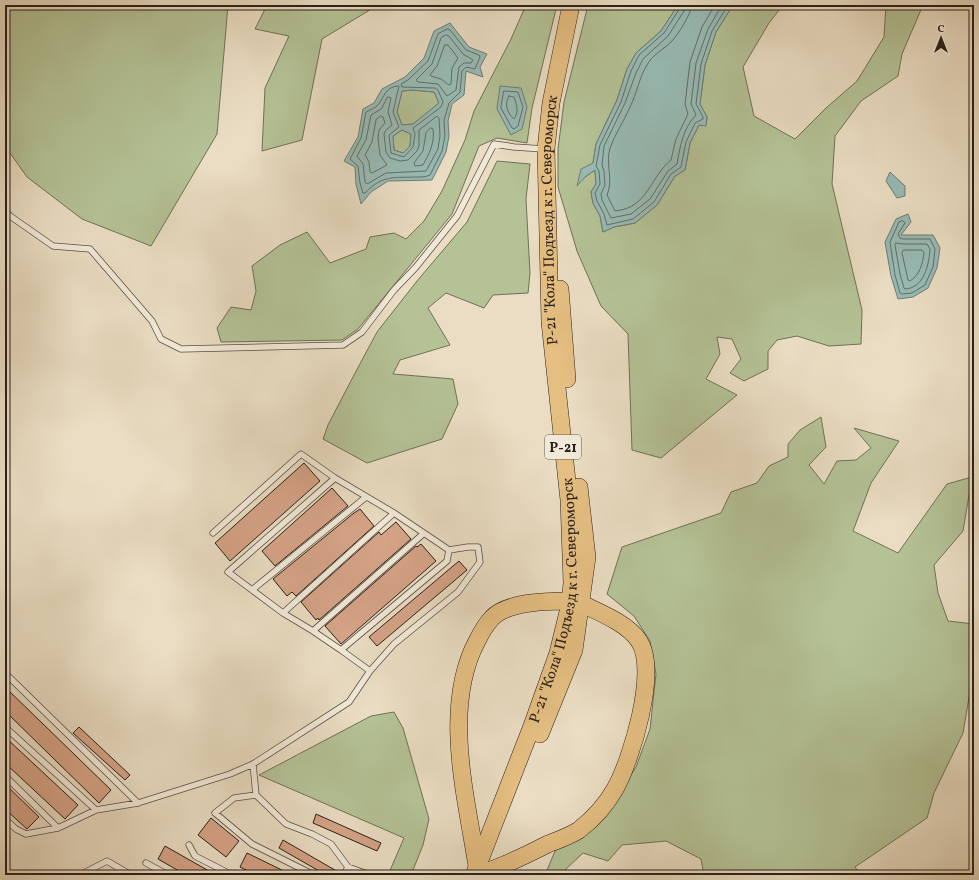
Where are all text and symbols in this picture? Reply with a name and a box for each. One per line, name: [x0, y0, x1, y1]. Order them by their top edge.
north arrow: [921, 18, 961, 58]
text: С: [937, 22, 945, 37]
street label: Р-21 "Кола" Подъезд к г. Североморск: [537, 94, 564, 346]
road number: Р-21: [545, 435, 581, 459]
street label: Р-21 "Кола" Подъезд к г. Североморск: [525, 477, 584, 726]

